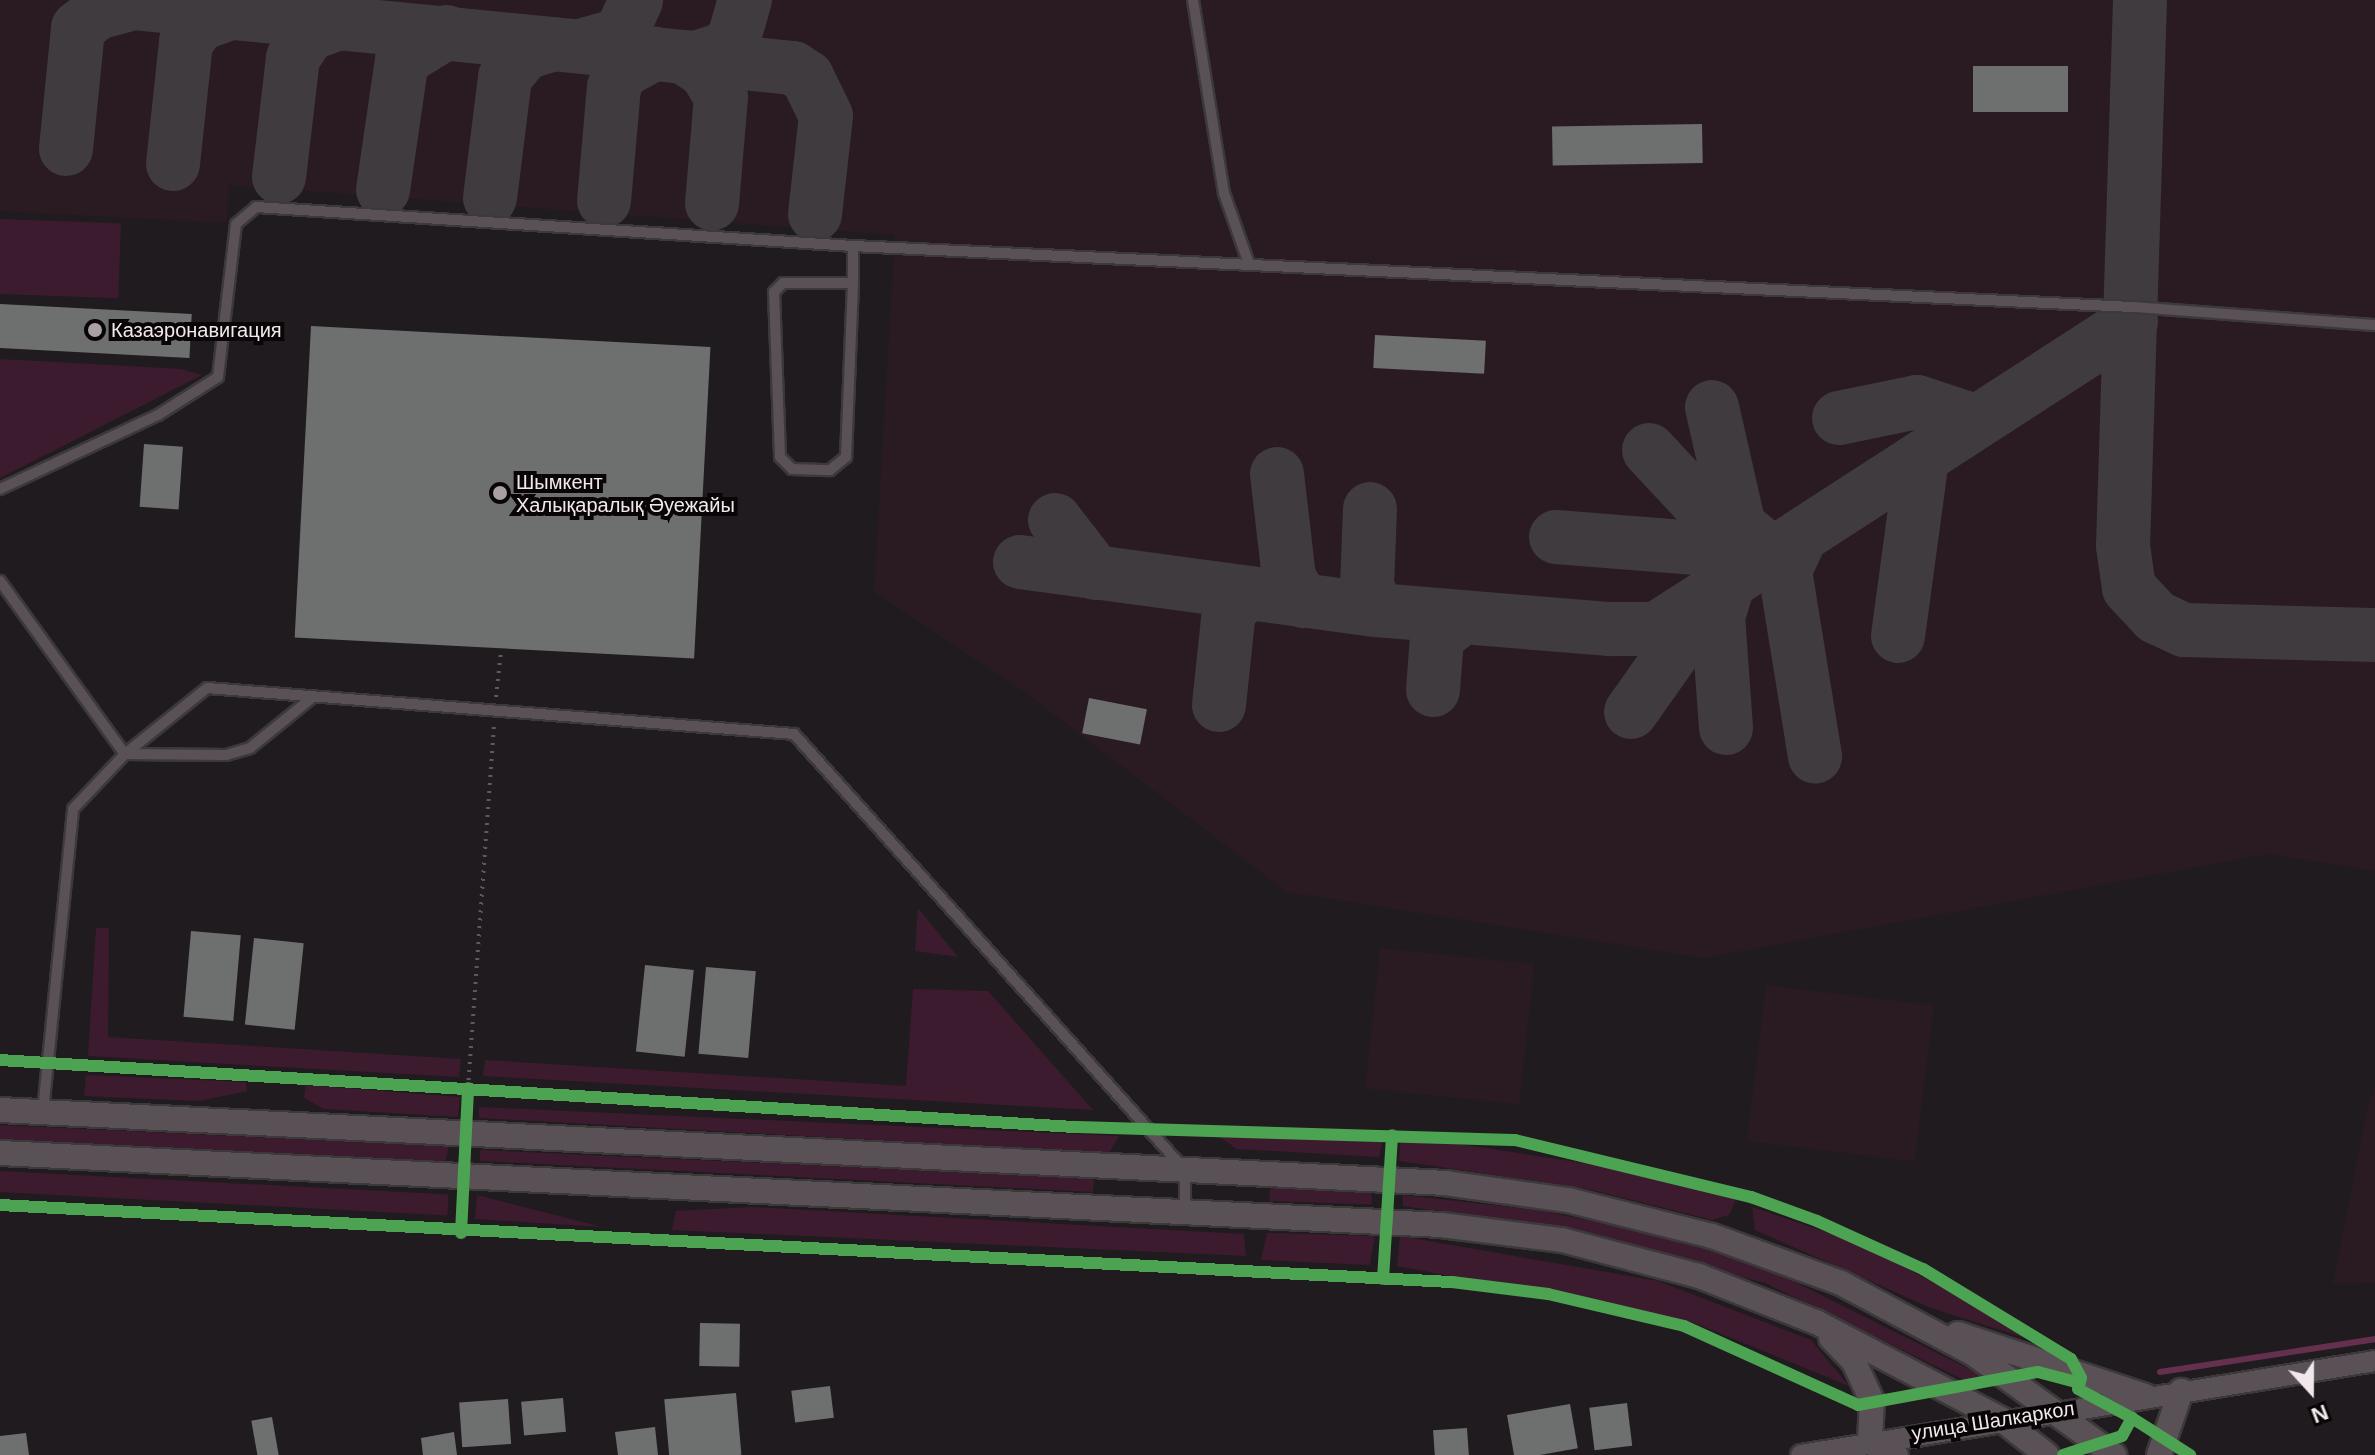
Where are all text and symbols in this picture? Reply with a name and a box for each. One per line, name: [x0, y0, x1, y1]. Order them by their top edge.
place label: Казаэронавигация: [111, 318, 282, 342]
marker: Казаэронавигация: [86, 321, 104, 339]
place label: Шымкент Халықаралық Әуежайы: [516, 470, 735, 517]
marker: Шымкент Халықаралық Әуежайы: [491, 484, 509, 502]
north arrow: [2271, 1351, 2351, 1431]
street label: улица Шалкаркол: [1910, 1396, 2076, 1446]
text: N: [2308, 1399, 2332, 1428]

